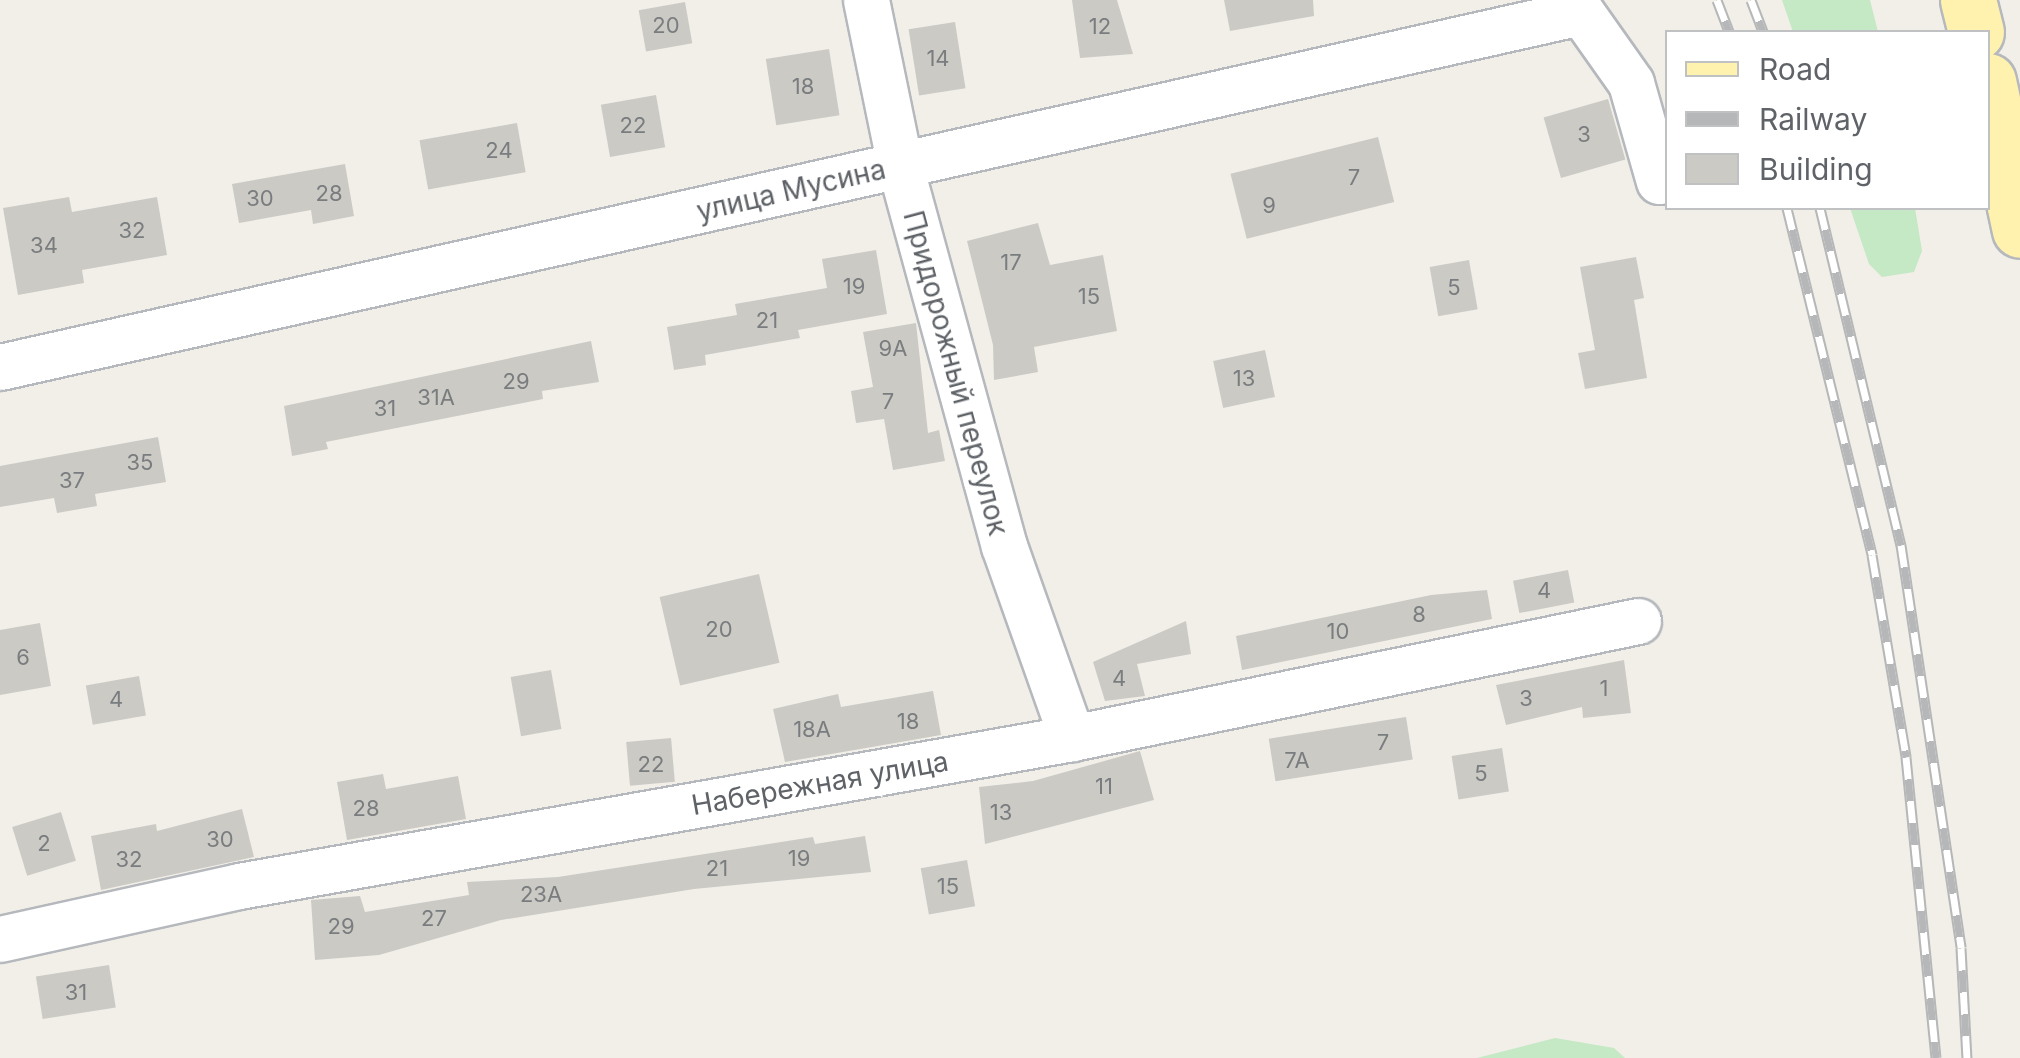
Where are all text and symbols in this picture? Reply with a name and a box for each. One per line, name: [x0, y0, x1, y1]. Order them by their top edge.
house number: 20: [652, 13, 680, 39]
house number: 12: [1089, 14, 1111, 40]
legend: [1665, 30, 1990, 210]
house number: 14: [926, 46, 950, 72]
text: Road: [1759, 51, 1831, 87]
house number: 18: [792, 74, 814, 100]
text: Railway: [1759, 101, 1867, 137]
house number: 22: [620, 113, 646, 139]
house number: 3: [1577, 122, 1591, 148]
house number: 24: [485, 138, 513, 164]
text: Building: [1759, 151, 1873, 187]
street label: улица Мусина: [693, 152, 889, 228]
house number: 7: [1348, 165, 1360, 191]
house number: 28: [315, 181, 343, 207]
house number: 30: [246, 186, 274, 212]
house number: 9: [1262, 193, 1276, 219]
street label: Придорожный переулок: [896, 207, 1016, 539]
house number: 32: [118, 218, 146, 244]
house number: 34: [30, 233, 58, 259]
house number: 17: [1000, 250, 1022, 276]
house number: 19: [843, 274, 865, 300]
house number: 5: [1447, 275, 1461, 301]
house number: 15: [1078, 284, 1100, 310]
house number: 21: [756, 308, 778, 334]
house number: 9А: [879, 336, 907, 362]
house number: 13: [1233, 366, 1255, 392]
house number: 29: [502, 369, 530, 395]
house number: 31А: [417, 385, 455, 411]
house number: 7: [882, 389, 894, 415]
house number: 31: [374, 396, 396, 422]
house number: 35: [127, 450, 153, 476]
house number: 37: [59, 468, 85, 494]
house number: 4: [1537, 578, 1551, 604]
house number: 8: [1412, 602, 1426, 628]
house number: 20: [705, 617, 733, 643]
house number: 10: [1327, 619, 1349, 645]
house number: 6: [16, 645, 30, 671]
house number: 4: [1112, 666, 1126, 692]
house number: 1: [1600, 676, 1608, 702]
house number: 3: [1519, 686, 1533, 712]
house number: 4: [109, 687, 123, 713]
house number: 18: [897, 709, 919, 735]
house number: 18А: [793, 717, 831, 743]
house number: 7: [1377, 730, 1389, 756]
street label: Набережная улица: [689, 744, 951, 822]
house number: 7А: [1284, 748, 1310, 774]
house number: 22: [638, 752, 664, 778]
house number: 5: [1474, 761, 1488, 787]
house number: 11: [1095, 774, 1113, 800]
house number: 28: [352, 796, 380, 822]
house number: 13: [990, 800, 1012, 826]
house number: 30: [206, 827, 234, 853]
house number: 2: [37, 831, 51, 857]
house number: 19: [788, 846, 810, 872]
house number: 32: [115, 847, 143, 873]
house number: 21: [706, 856, 728, 882]
house number: 15: [937, 874, 959, 900]
house number: 23А: [520, 882, 562, 908]
house number: 27: [421, 906, 447, 932]
house number: 29: [327, 914, 355, 940]
house number: 31: [65, 980, 87, 1006]

